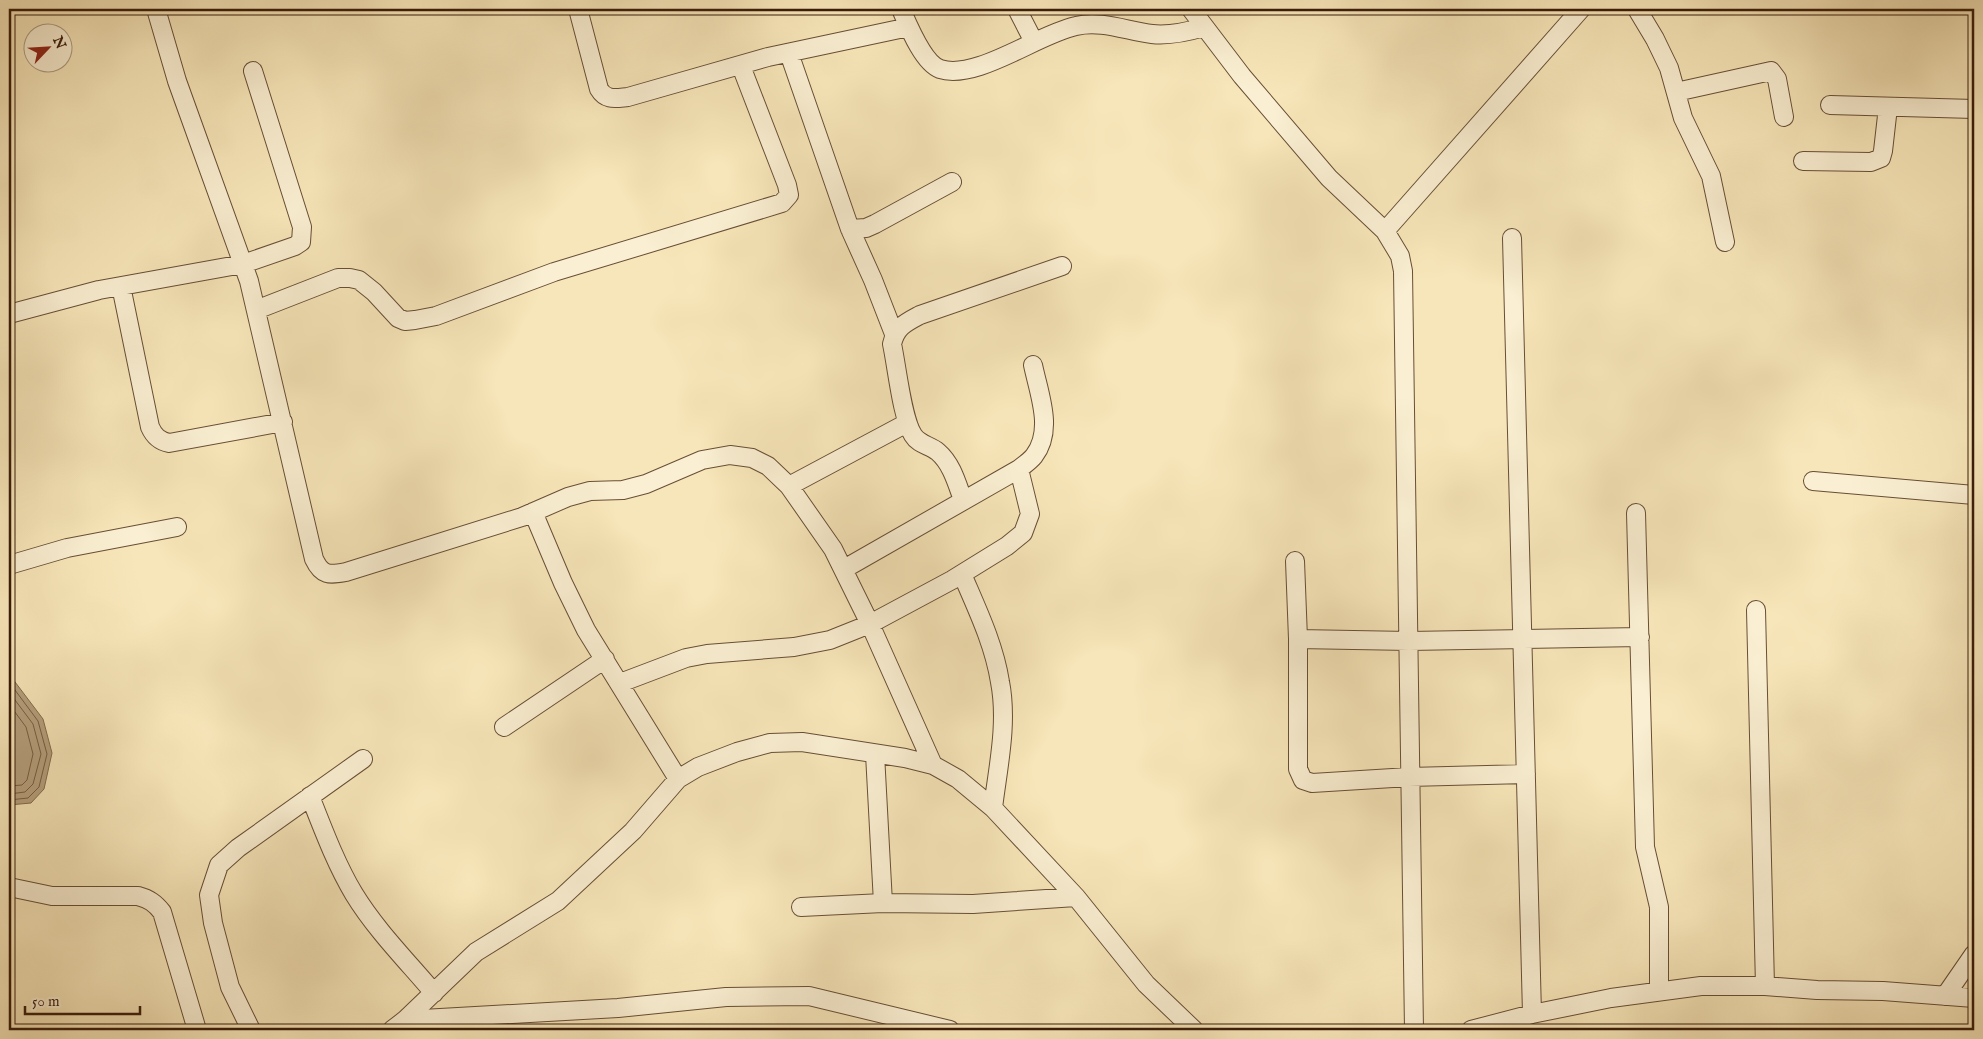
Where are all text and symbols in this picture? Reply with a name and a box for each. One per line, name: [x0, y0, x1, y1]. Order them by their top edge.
north arrow: [22, 22, 72, 72]
text: N: [48, 33, 70, 52]
scale bar: [25, 984, 140, 1016]
text: 50 m: [32, 992, 60, 1011]

